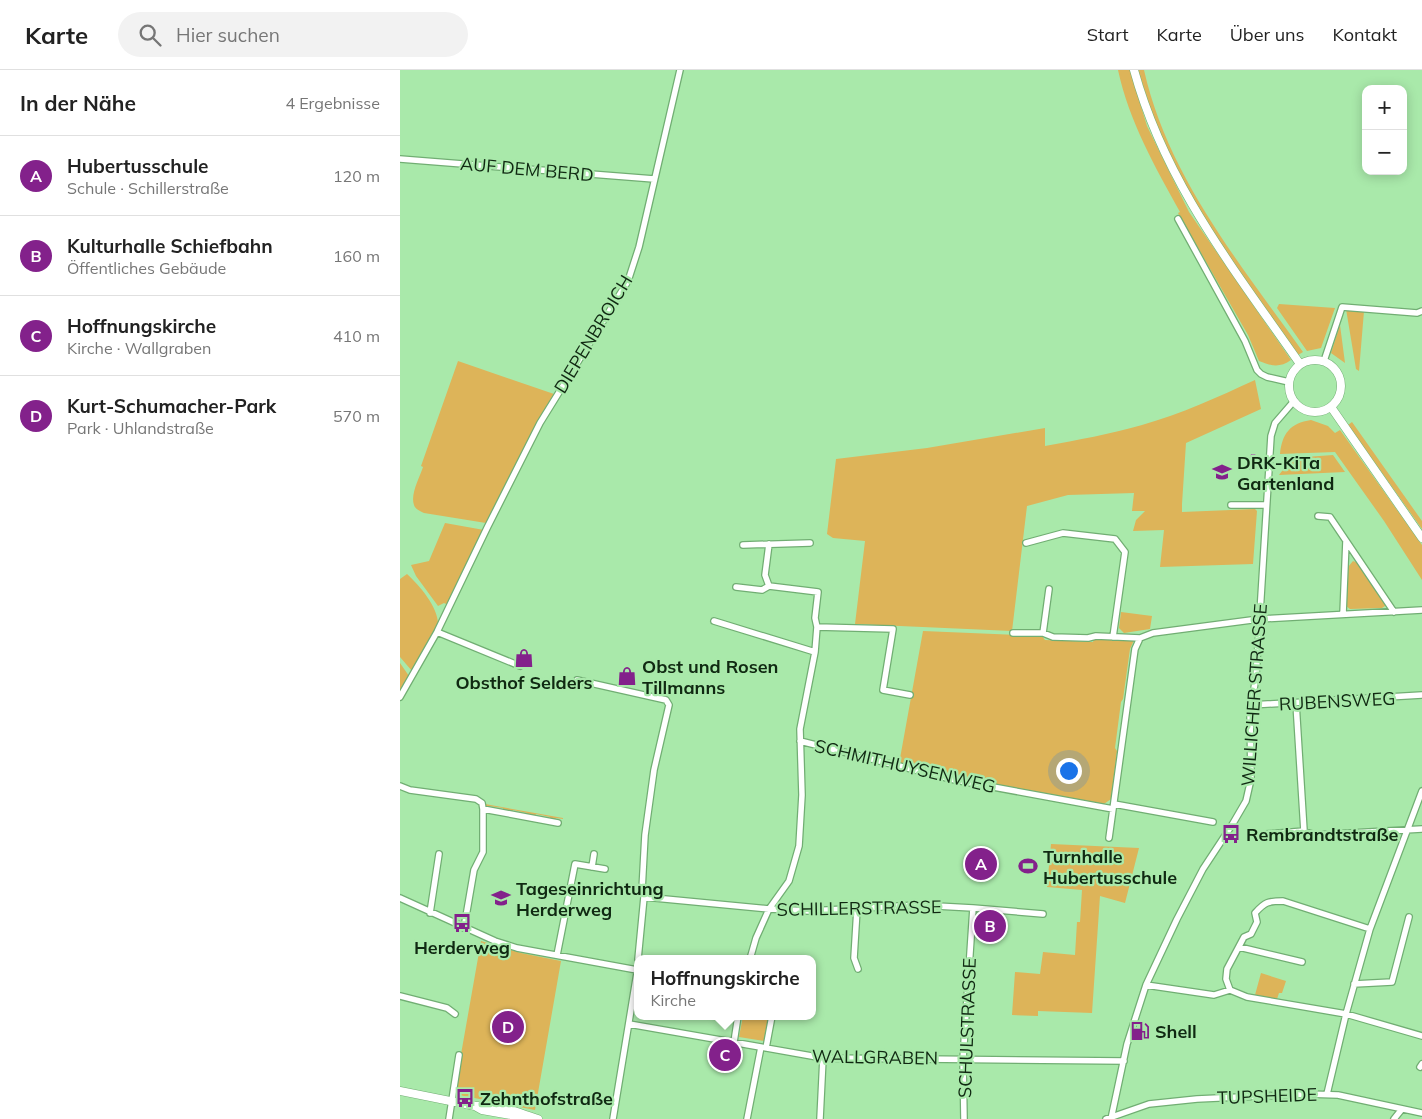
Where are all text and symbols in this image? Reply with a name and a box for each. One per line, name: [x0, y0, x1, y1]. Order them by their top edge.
search box: [118, 12, 468, 57]
text: Karte: [25, 20, 88, 50]
icon: search: [136, 21, 164, 49]
text: Hier suchen: [176, 23, 280, 47]
text: Start: [1087, 23, 1128, 46]
text: Karte: [1156, 23, 1202, 46]
text: Über uns: [1230, 23, 1305, 46]
text: Kontakt: [1333, 23, 1397, 46]
map controls: [1362, 85, 1407, 175]
button: +: [1362, 85, 1407, 130]
text: In der Nähe: [20, 90, 136, 116]
text: 4 Ergebnisse: [285, 93, 380, 113]
button: −: [1362, 130, 1407, 175]
street label: AUF DEM BERD: [459, 152, 595, 186]
text: Hubertusschule: [67, 154, 209, 178]
text: A: [30, 166, 42, 186]
text: 120 m: [333, 166, 380, 186]
text: Schule · Schillerstraße: [67, 178, 229, 198]
text: Kulturhalle Schiefbahn: [67, 234, 273, 258]
text: B: [30, 246, 42, 266]
text: 160 m: [333, 246, 380, 266]
text: Öffentliches Gebäude: [67, 258, 226, 278]
street label: DIEPENBROICH: [549, 271, 637, 397]
text: Hoffnungskirche: [67, 314, 216, 338]
text: C: [31, 326, 41, 346]
text: 410 m: [333, 326, 380, 346]
text: Kirche · Wallgraben: [67, 338, 211, 358]
text: Kurt-Schumacher-Park: [67, 394, 276, 418]
text: D: [30, 406, 42, 426]
text: 570 m: [333, 406, 380, 426]
text: Park · Uhlandstraße: [67, 418, 214, 438]
place label: DRK-KiTa Gartenland: [1237, 451, 1334, 495]
school or university icon: DRK-KiTa Gartenland: [1211, 461, 1233, 483]
street label: WILLICHER STRASSE: [1236, 603, 1272, 787]
shop icon: Obsthof Selders: [513, 647, 535, 669]
place label: Obst und Rosen Tillmanns: [642, 655, 778, 699]
shop icon: Obst und Rosen Tillmanns: [616, 665, 638, 687]
place label: Obsthof Selders: [455, 671, 593, 694]
street label: RUBENSWEG: [1278, 686, 1396, 716]
street label: SCHMITHUYSENWEG: [812, 734, 998, 798]
your location: [1056, 758, 1082, 784]
bus stop icon: Rembrandtstraße: [1220, 823, 1242, 845]
place label: Rembrandtstraße: [1246, 823, 1399, 846]
pin: A: [965, 845, 997, 883]
place label: Turnhalle Hubertusschule: [1043, 845, 1177, 889]
sports icon: Turnhalle Hubertusschule: [1017, 855, 1039, 877]
place label: Tageseinrichtung Herderweg: [516, 877, 664, 921]
school or university icon: Tageseinrichtung Herderweg: [490, 887, 512, 909]
street label: SCHILLERSTRASSE: [776, 895, 942, 921]
pin: B: [974, 907, 1006, 945]
bus stop icon: Herderweg: [451, 912, 473, 934]
place label: Herderweg: [414, 936, 510, 959]
popup: [634, 955, 816, 1020]
street label: SCHULSTRASSE: [953, 958, 981, 1098]
text: Hoffnungskirche: [650, 966, 800, 990]
text: Kirche: [650, 990, 696, 1010]
pin: D: [492, 1008, 524, 1046]
fuel station icon: Shell: [1129, 1020, 1151, 1042]
place label: Shell: [1155, 1020, 1197, 1043]
pin: C: [709, 1036, 741, 1074]
street label: WALLGRABEN: [812, 1044, 938, 1070]
street label: TUPSHEIDE: [1217, 1083, 1317, 1109]
bus stop icon: Zehnthofstraße: [454, 1087, 476, 1109]
place label: Zehnthofstraße: [480, 1087, 613, 1110]

